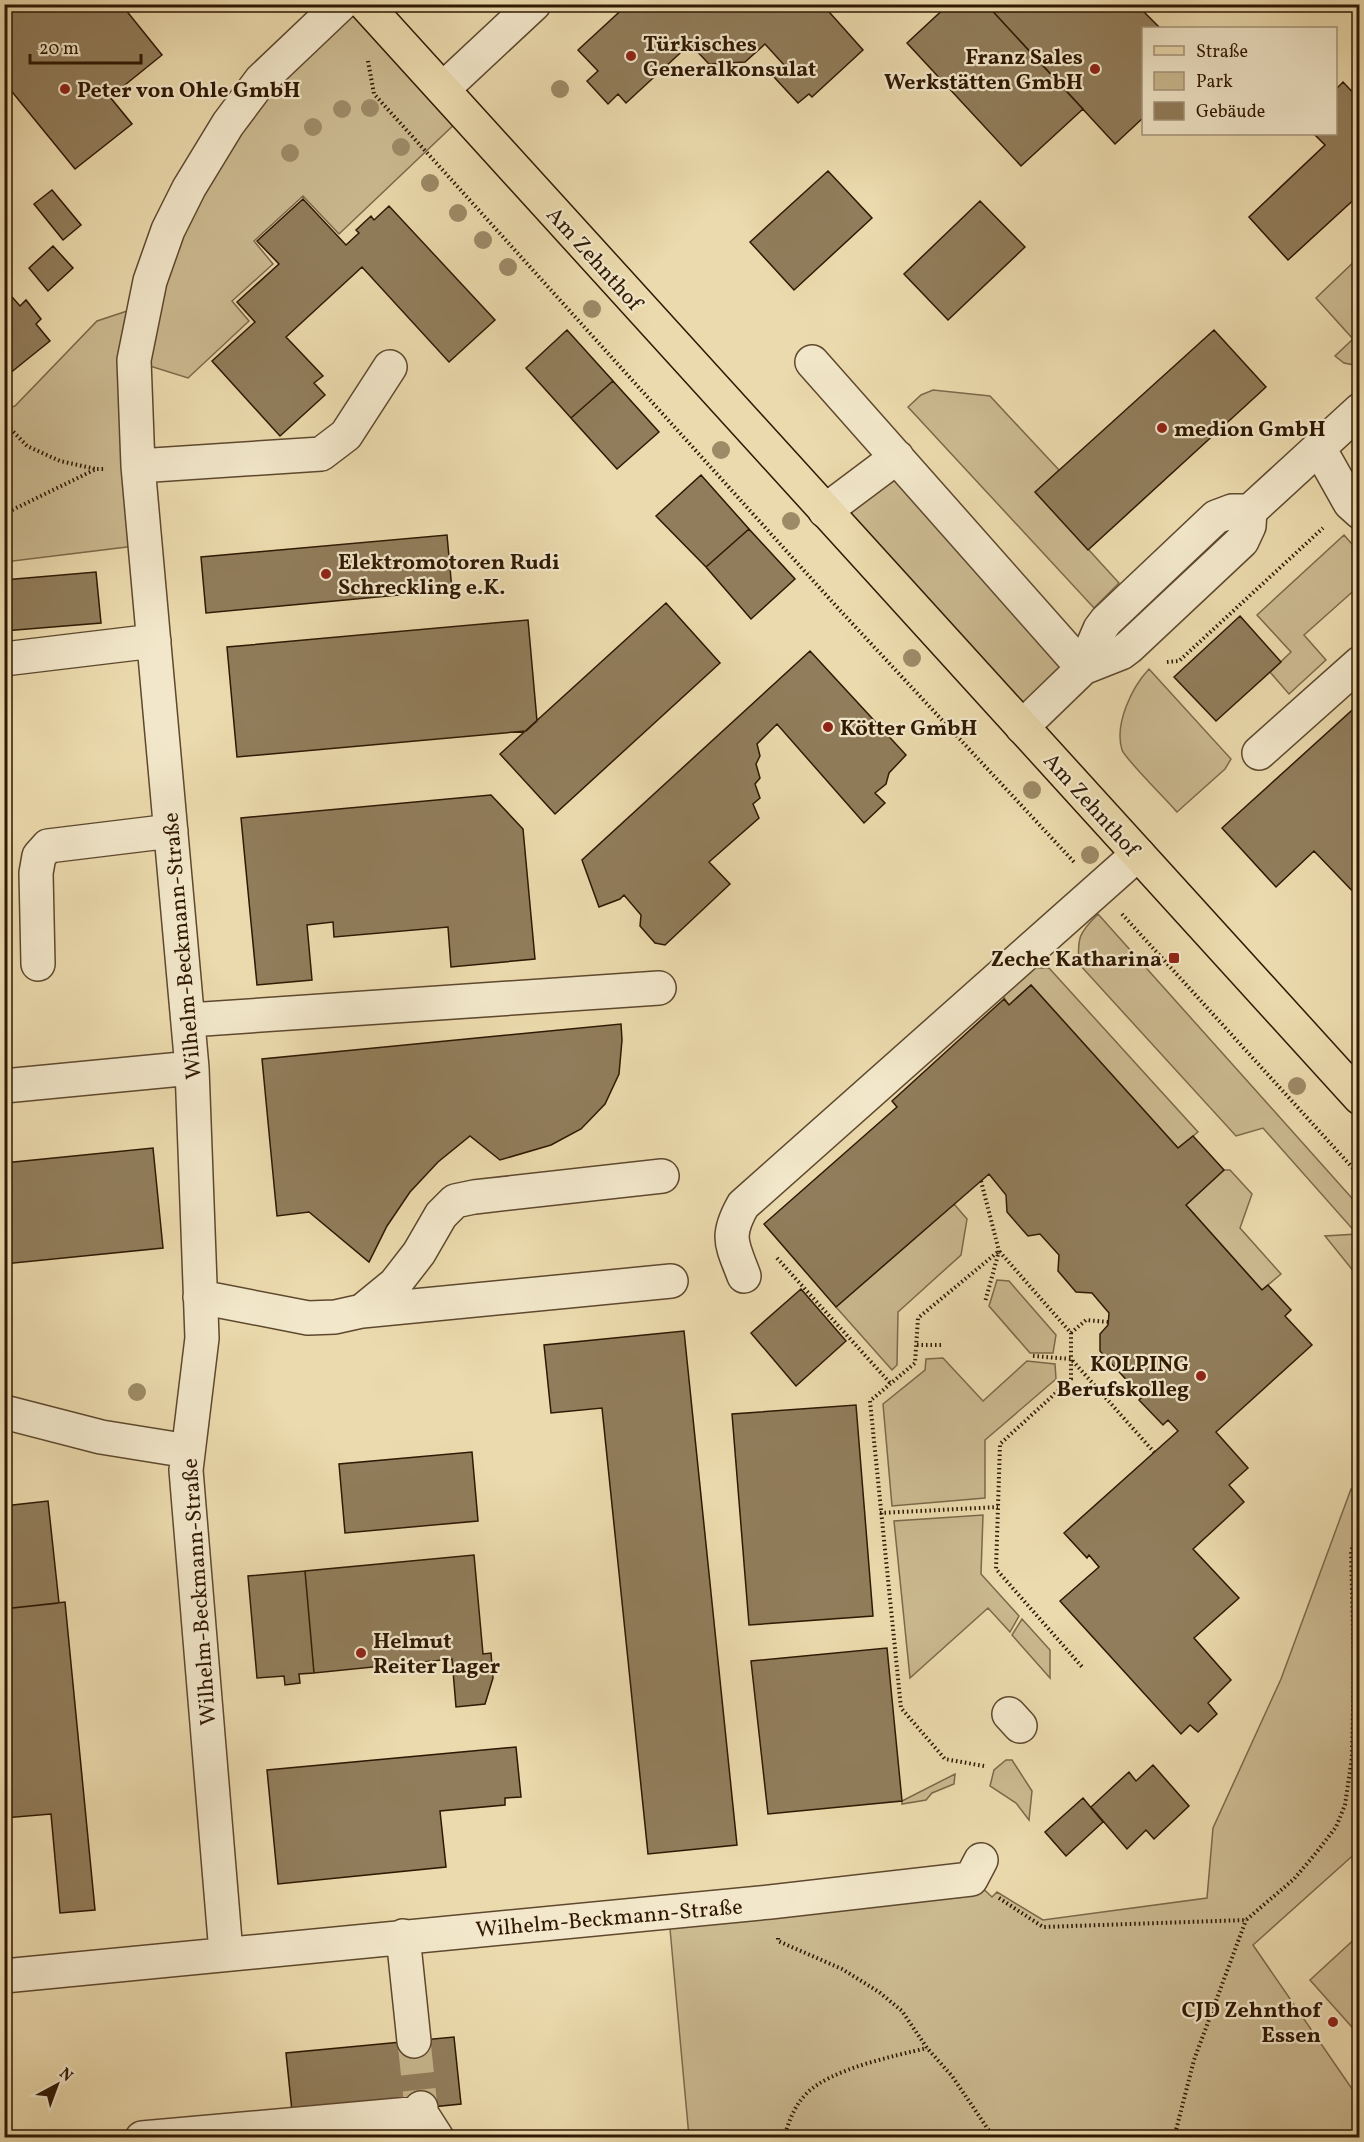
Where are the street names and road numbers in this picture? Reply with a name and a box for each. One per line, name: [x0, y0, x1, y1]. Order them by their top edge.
street label: Am Zehnthof: [538, 201, 650, 320]
street label: Am Zehnthof: [1035, 747, 1147, 866]
street label: Wilhelm-Beckmann-Straße: [156, 811, 211, 1080]
street label: Wilhelm-Beckmann-Straße: [176, 1457, 225, 1726]
street label: Wilhelm-Beckmann-Straße: [475, 1892, 744, 1947]

